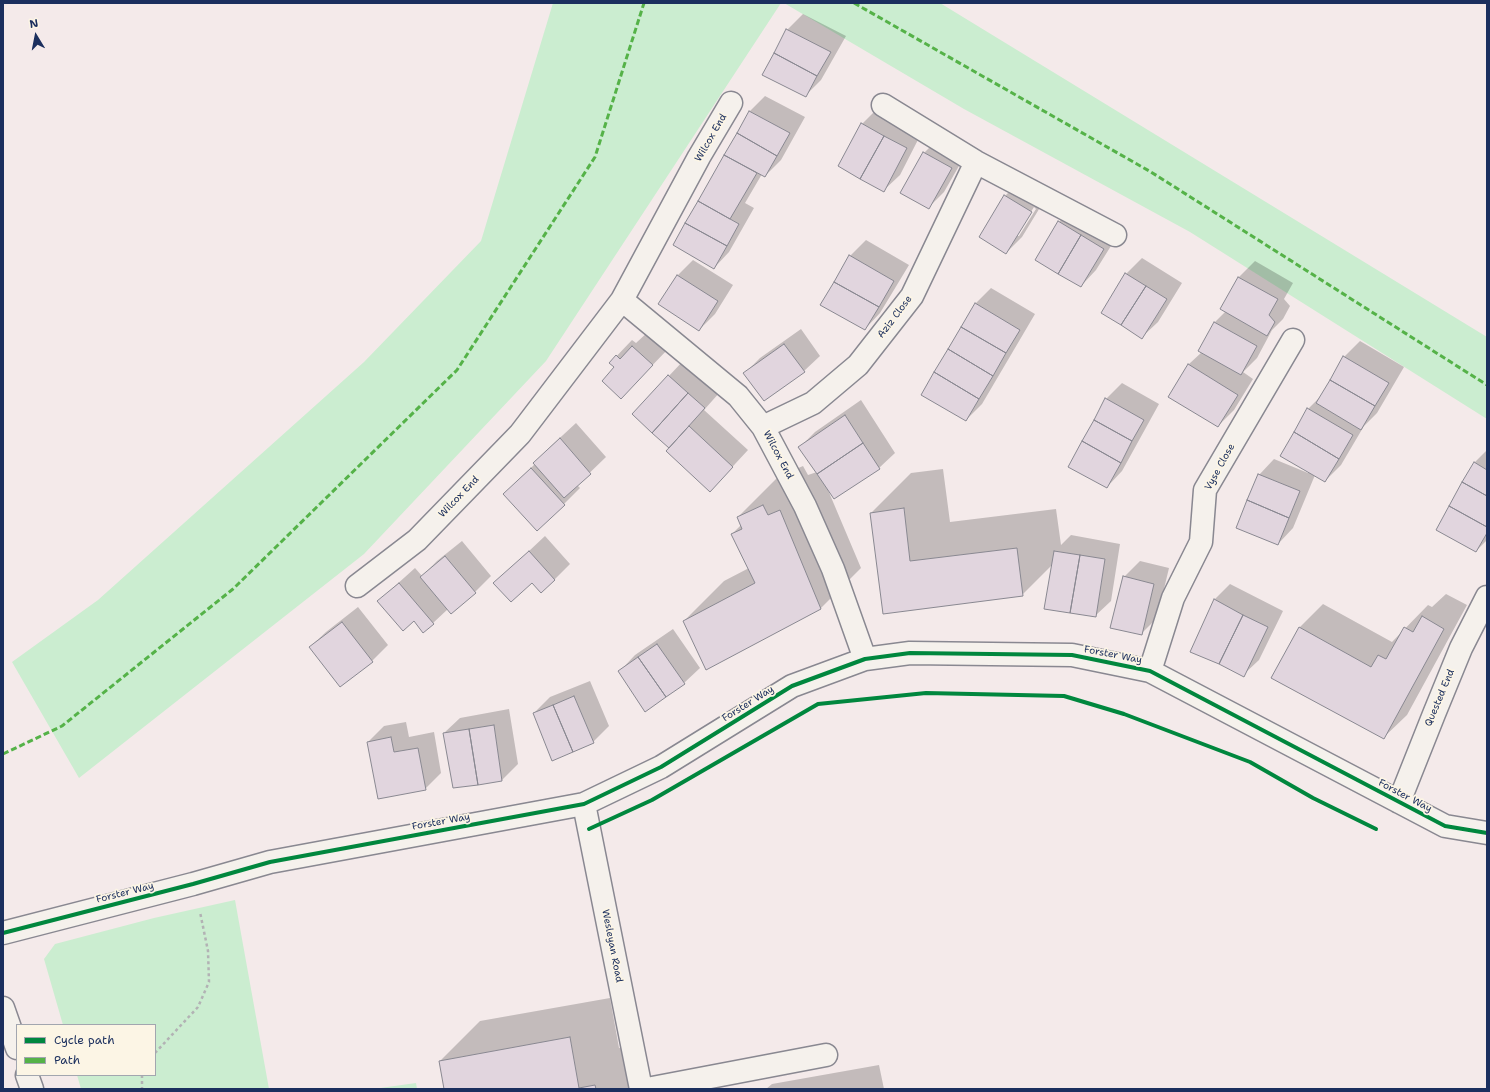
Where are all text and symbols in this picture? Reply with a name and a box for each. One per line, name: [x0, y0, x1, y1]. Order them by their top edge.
north arrow: [16, 16, 56, 56]
text: N: [28, 16, 39, 32]
street label: Wilcox End: [693, 112, 729, 164]
street label: Aziz Close: [875, 293, 915, 341]
street label: Wilcox End: [760, 429, 796, 481]
street label: Vyse Close: [1202, 442, 1238, 492]
street label: Wilcox End: [436, 474, 482, 520]
street label: Forster Way: [1083, 643, 1143, 667]
street label: Quested End: [1423, 668, 1457, 728]
street label: Forster Way: [720, 683, 776, 725]
street label: Forster Way: [1376, 777, 1434, 815]
street label: Forster Way: [411, 811, 471, 833]
street label: Forster Way: [95, 880, 155, 906]
street label: Wesleyan Road: [599, 908, 625, 984]
legend: [16, 1024, 156, 1076]
text: Cycle path: [54, 1032, 115, 1048]
text: Path: [54, 1052, 80, 1068]

